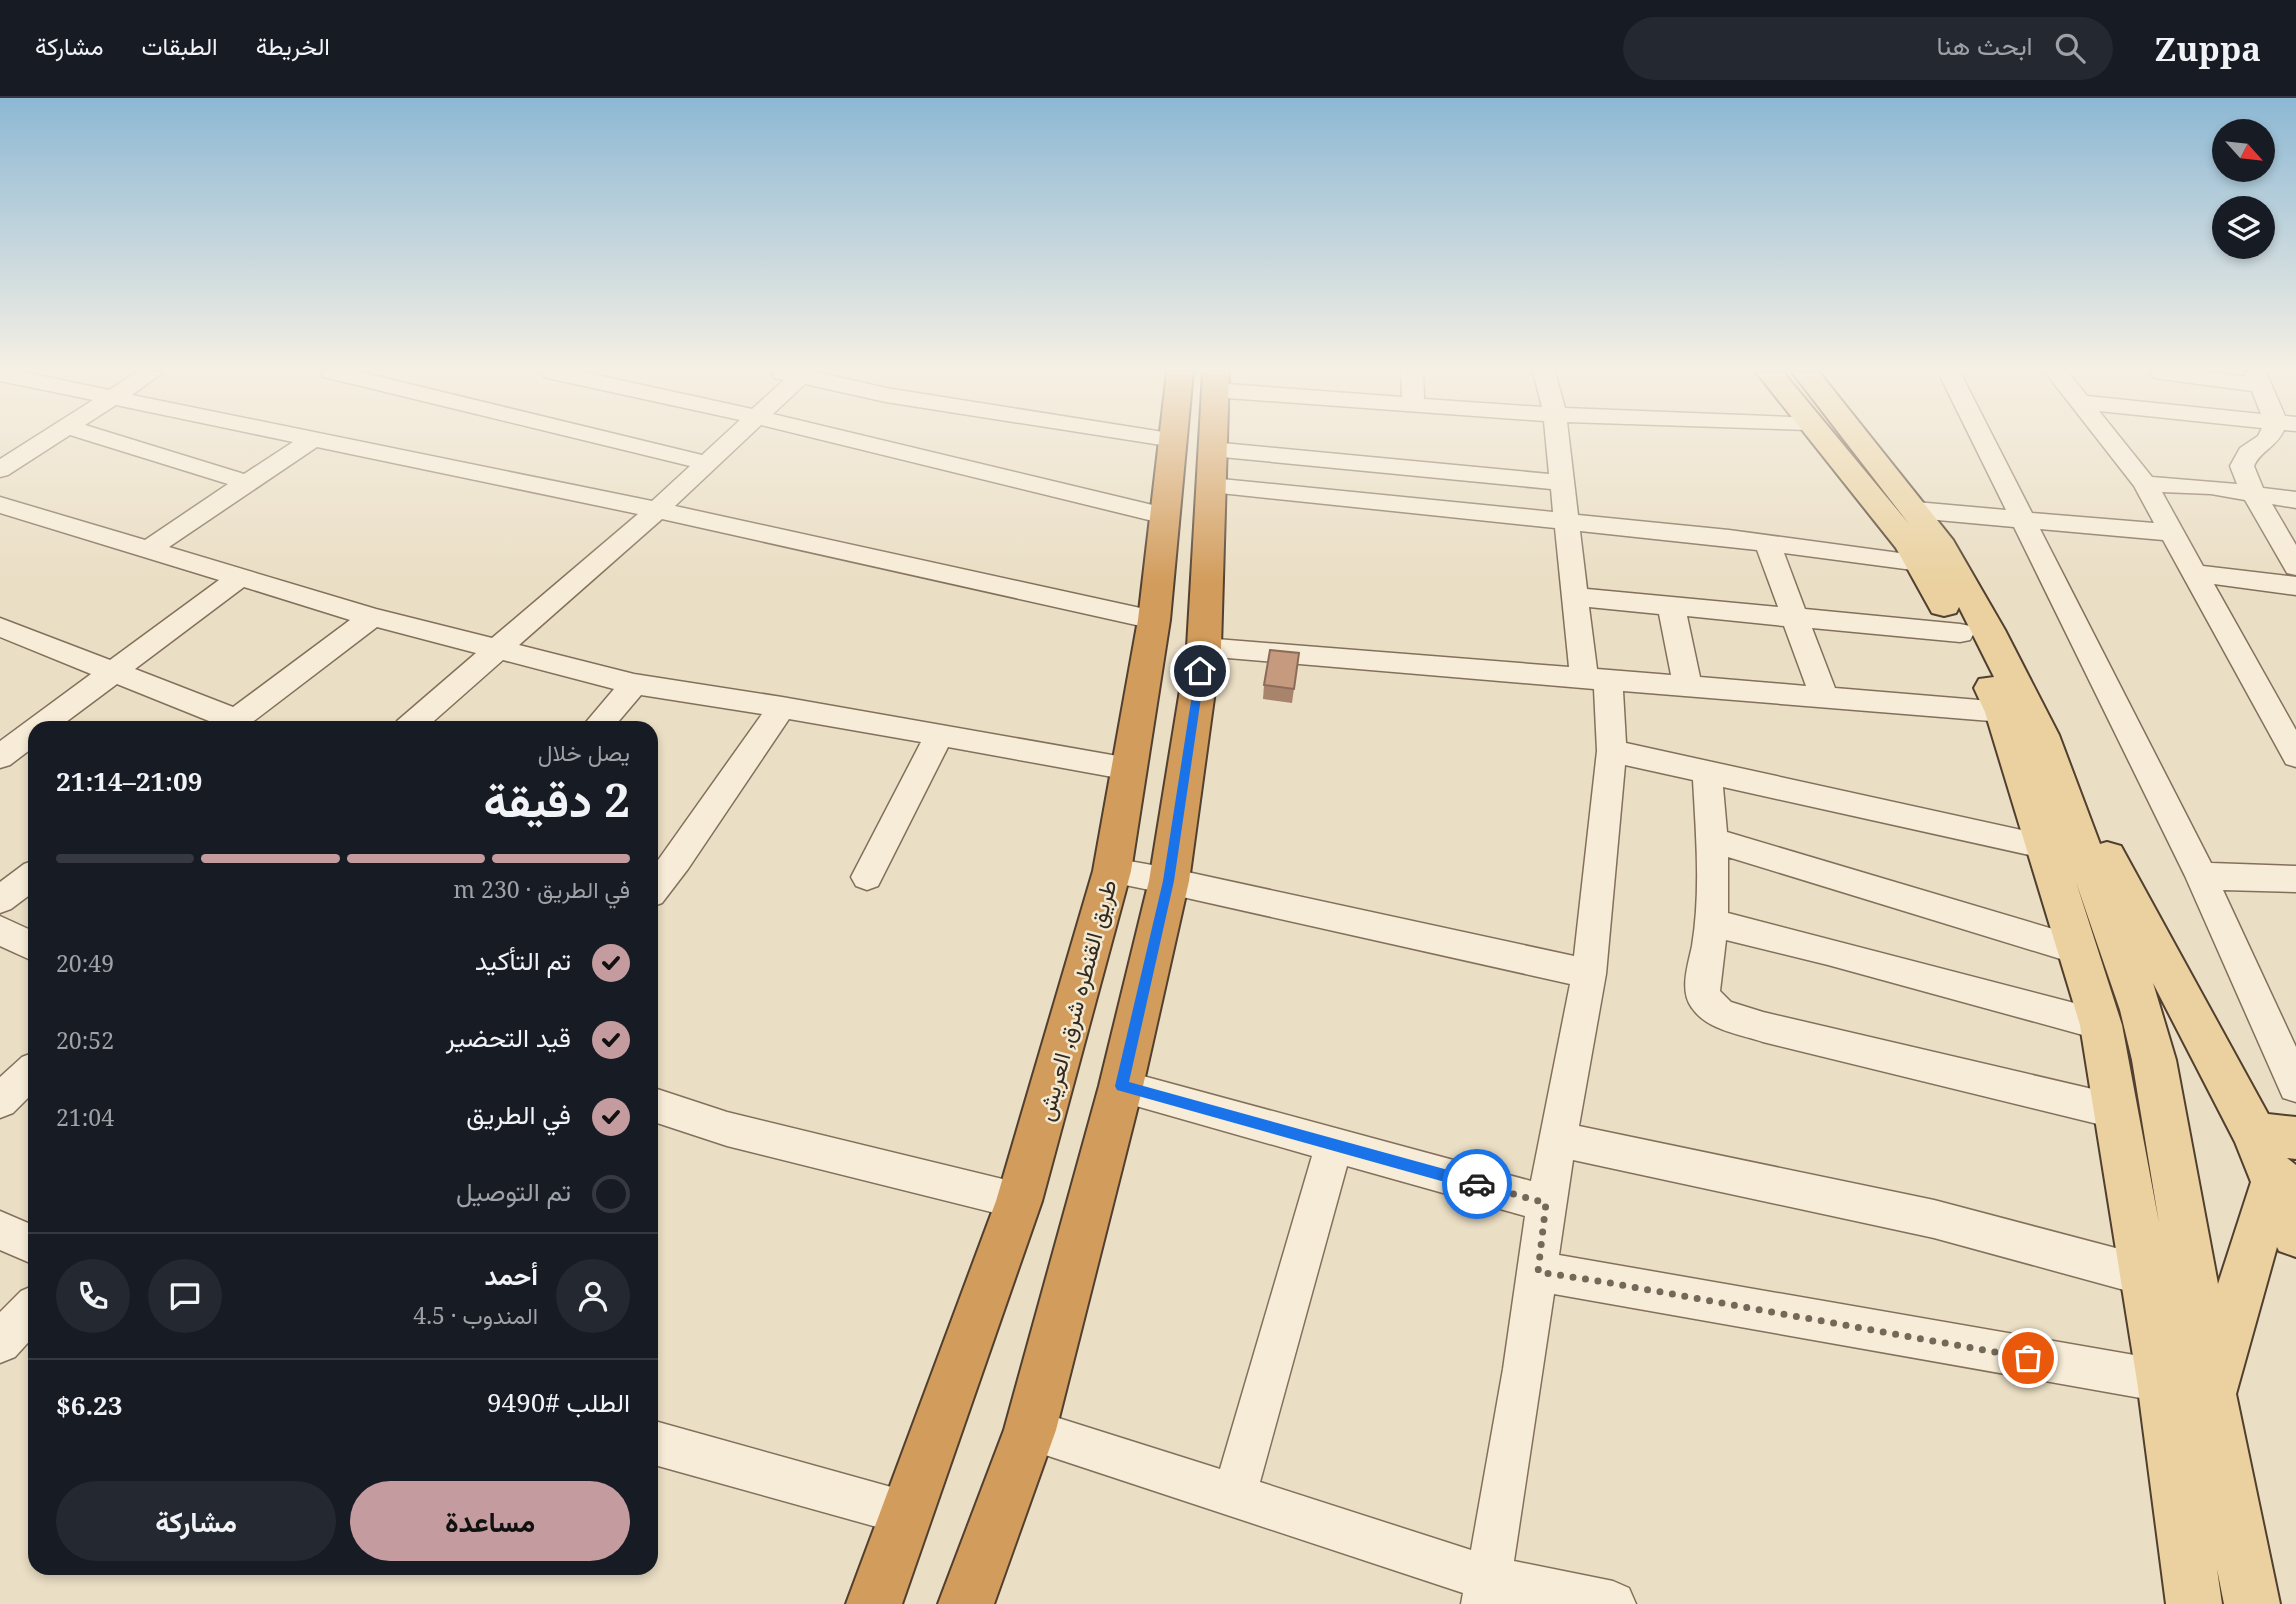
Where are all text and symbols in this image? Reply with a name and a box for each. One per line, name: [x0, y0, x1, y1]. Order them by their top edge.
search box: [1623, 17, 2113, 80]
text: Zuppa: [2155, 26, 2261, 71]
text: ابحث هنا: [1937, 27, 2033, 63]
text: مشاركة: [35, 29, 103, 62]
text: الطبقات: [141, 29, 218, 62]
text: الخريطة: [256, 29, 330, 62]
icon: search: [2051, 29, 2089, 67]
north arrow: [2212, 119, 2275, 182]
map controls: [2212, 119, 2275, 259]
button: layers: [2212, 196, 2275, 259]
pin: [1170, 641, 1230, 701]
icon: home: [1181, 652, 1219, 690]
text: يصل خلال: [538, 736, 630, 768]
text: 21:09–21:14: [56, 763, 202, 799]
text: 2 دقيقة: [484, 768, 630, 830]
text: في الطريق · 230 m: [453, 873, 630, 905]
street label: طريق القنطره شرق, العريش: [1028, 876, 1124, 1124]
text: تم التأكيد: [475, 942, 571, 978]
icon: check: [592, 944, 630, 982]
text: 20:49: [56, 947, 114, 979]
text: قيد التحضير: [446, 1019, 571, 1055]
icon: check: [592, 1021, 630, 1059]
text: 20:52: [56, 1024, 114, 1056]
text: في الطريق: [466, 1096, 571, 1132]
icon: check: [592, 1098, 630, 1136]
text: 21:04: [56, 1101, 114, 1133]
courier: [1442, 1149, 1512, 1219]
icon: car: [1458, 1165, 1496, 1203]
text: تم التوصيل: [456, 1173, 571, 1209]
text: أحمد: [485, 1257, 538, 1293]
button: phone: [56, 1259, 130, 1333]
button: chat: [148, 1259, 222, 1333]
button: person: [556, 1259, 630, 1333]
text: المندوب · 4.5: [413, 1299, 538, 1331]
pin: [1998, 1328, 2058, 1388]
icon: bag: [2009, 1339, 2047, 1377]
text: الطلب #9490: [487, 1384, 630, 1420]
text: $6.23: [56, 1387, 122, 1423]
button: مشاركة: [56, 1481, 336, 1561]
button: مساعدة: [350, 1481, 630, 1561]

